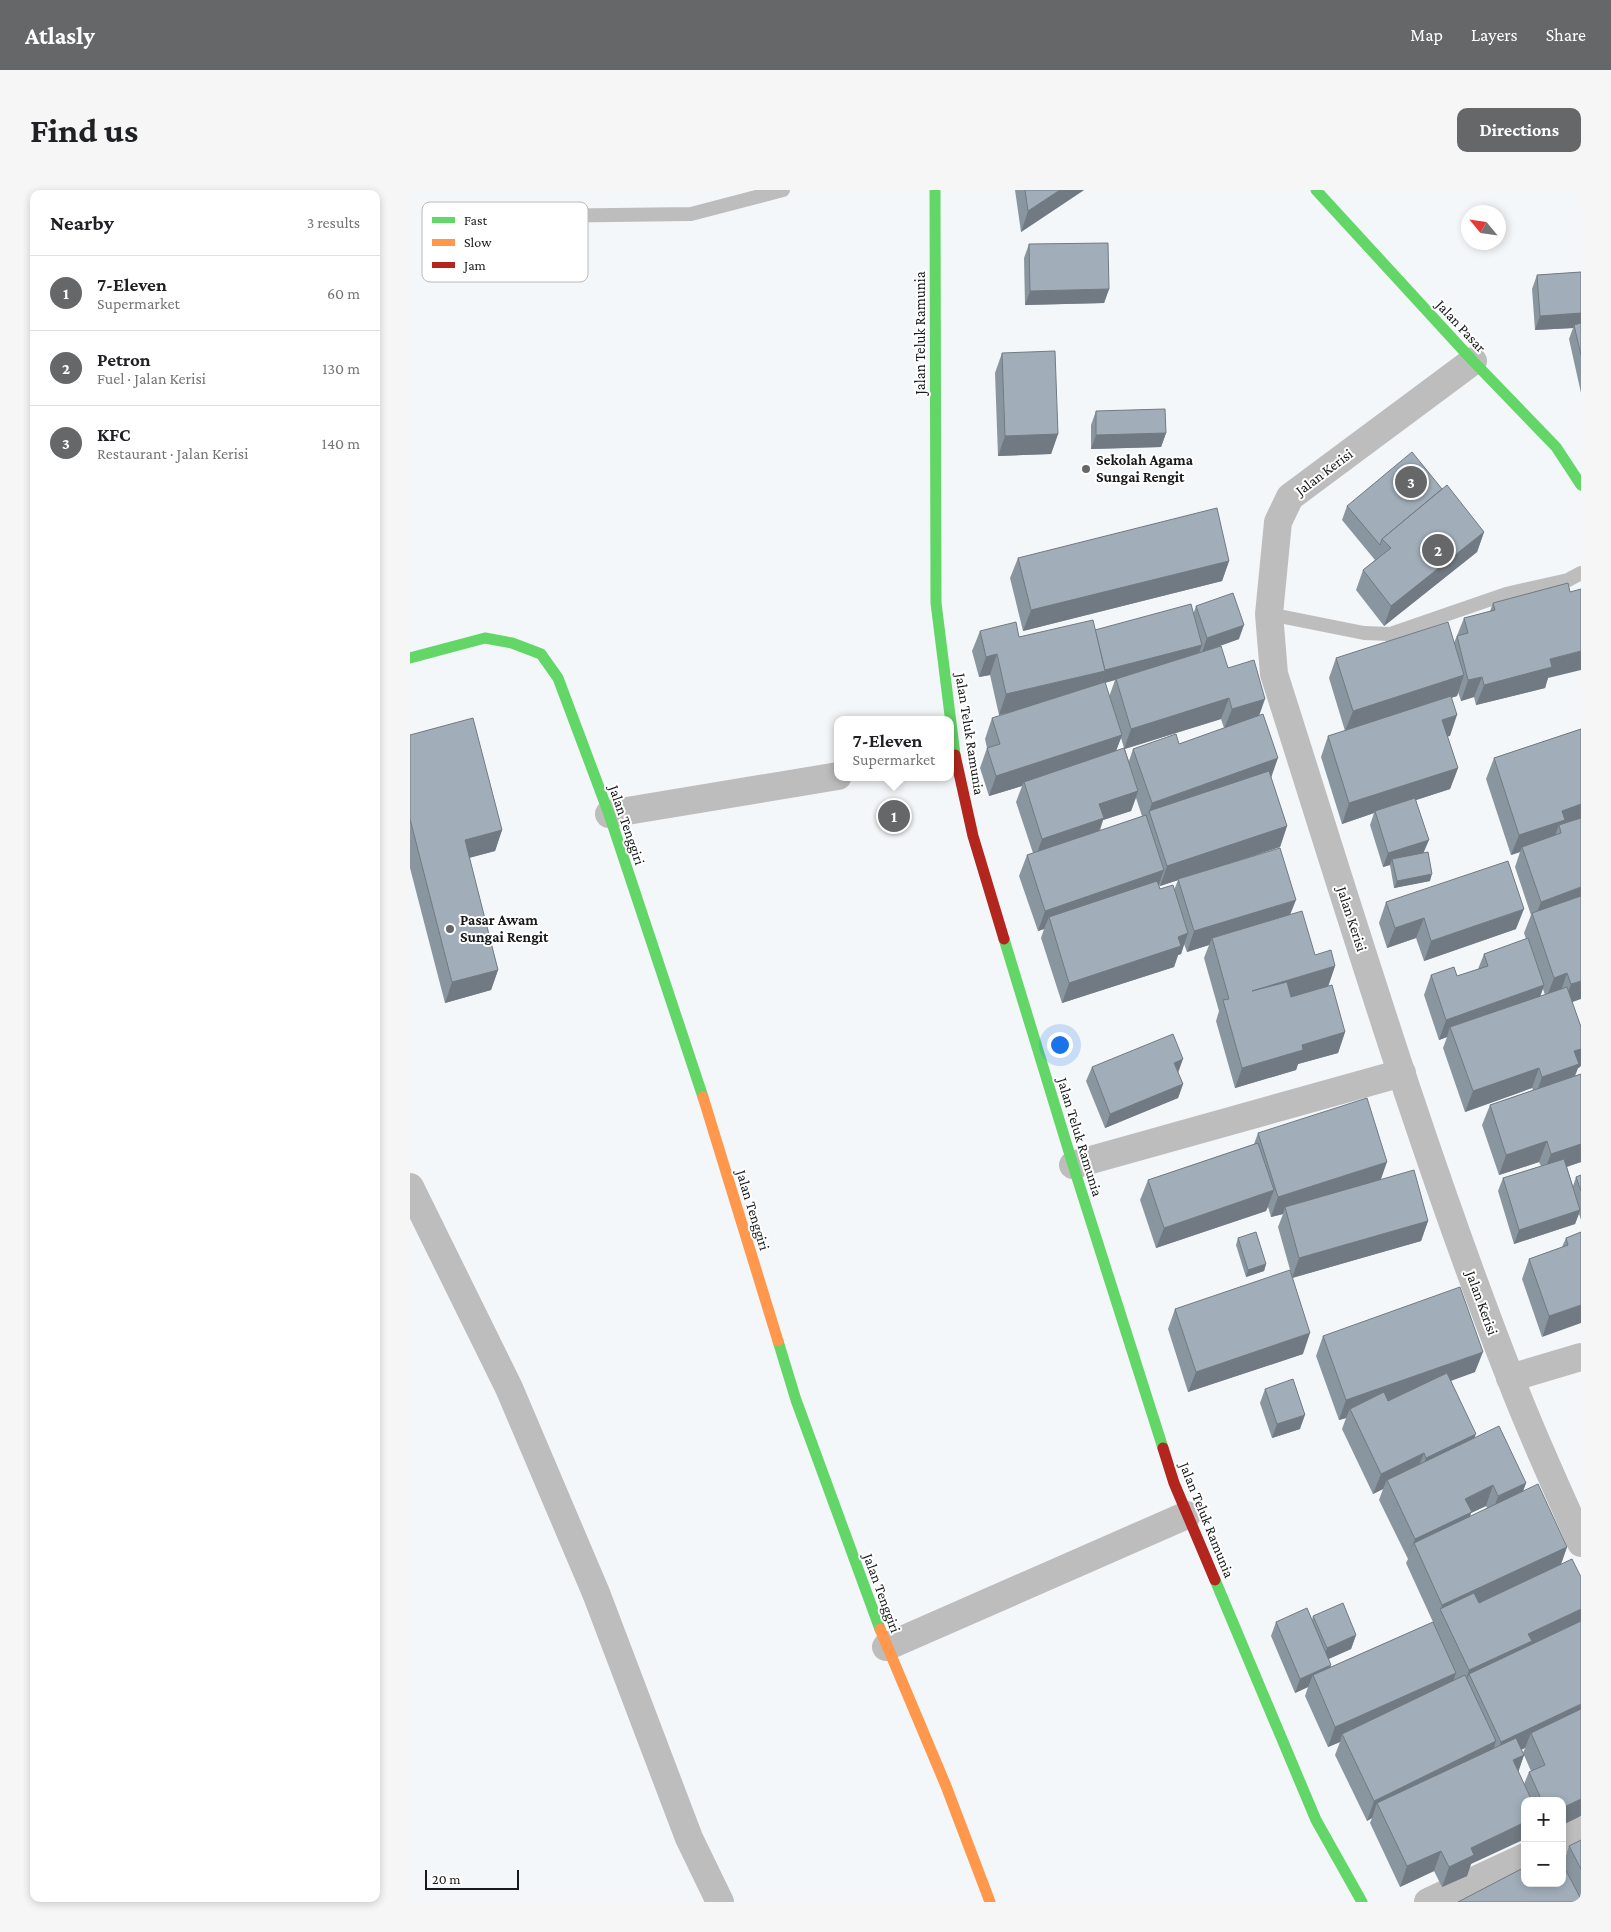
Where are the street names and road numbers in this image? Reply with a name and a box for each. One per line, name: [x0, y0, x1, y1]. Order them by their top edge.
street label: Jalan Teluk Ramunia: [912, 271, 929, 397]
street label: Jalan Pasar: [1431, 295, 1490, 357]
street label: Jalan Kerisi: [1291, 445, 1356, 501]
street label: Jalan Teluk Ramunia: [951, 670, 988, 796]
street label: Jalan Tenggiri: [604, 781, 648, 867]
street label: Jalan Kerisi: [1332, 883, 1370, 954]
street label: Jalan Teluk Ramunia: [1053, 1074, 1106, 1199]
street label: Jalan Tenggiri: [732, 1166, 773, 1252]
street label: Jalan Kerisi: [1461, 1267, 1501, 1338]
street label: Jalan Teluk Ramunia: [1175, 1458, 1238, 1581]
street label: Jalan Tenggiri: [859, 1549, 904, 1635]

